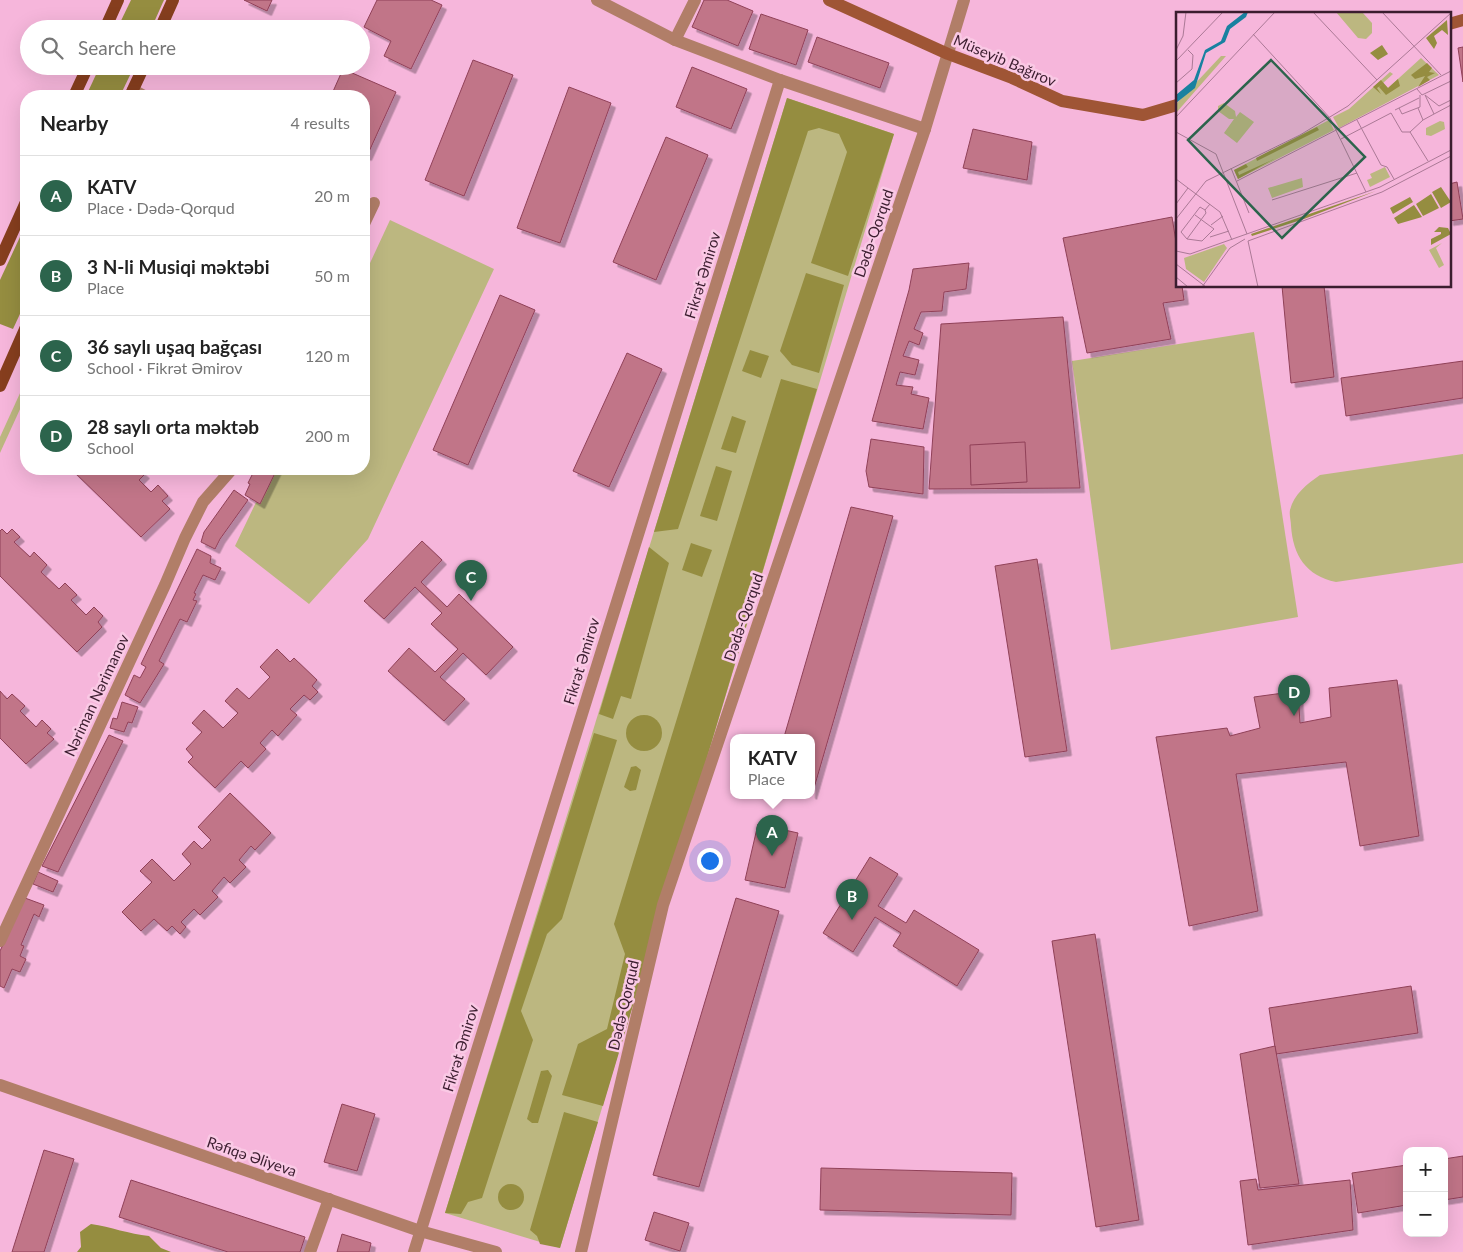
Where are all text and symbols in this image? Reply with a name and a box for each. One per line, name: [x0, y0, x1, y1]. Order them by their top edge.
inset map: [1176, 12, 1450, 288]
search box: [20, 20, 370, 75]
street label: Müseyib Bağırov: [951, 30, 1059, 90]
icon: search: [38, 34, 66, 62]
text: Search here: [78, 36, 176, 59]
text: Nearby: [40, 110, 108, 135]
text: 4 results: [290, 113, 350, 132]
text: KATV: [87, 175, 136, 198]
text: A: [50, 186, 62, 205]
text: 20 m: [314, 186, 350, 205]
street label: Dədə-Qorqud: [850, 187, 896, 279]
text: Place · Dədə-Qorqud: [87, 198, 235, 217]
street label: Fikrət Əmirov: [680, 229, 724, 321]
text: 3 N-li Musiqi məktəbi: [87, 255, 269, 278]
text: B: [51, 266, 61, 285]
text: 50 m: [314, 266, 350, 285]
text: Place: [87, 278, 124, 297]
text: 36 saylı uşaq bağçası: [87, 335, 262, 358]
text: C: [51, 346, 61, 365]
text: 120 m: [305, 346, 350, 365]
text: School · Fikrət Əmirov: [87, 358, 242, 377]
text: 28 saylı orta məktəb: [87, 415, 259, 438]
text: D: [50, 426, 62, 445]
text: 200 m: [305, 426, 350, 445]
text: School: [87, 438, 134, 457]
pin: C: [455, 560, 487, 601]
street label: Dədə-Qorqud: [720, 571, 766, 663]
street label: Fikrət Əmirov: [559, 615, 603, 707]
street label: Nəriman Nərimanov: [60, 631, 132, 759]
pin: D: [1278, 675, 1310, 716]
popup: [730, 734, 815, 799]
text: KATV: [748, 746, 797, 769]
text: Place: [748, 769, 785, 788]
pin: A: [756, 815, 788, 856]
your location: [697, 848, 723, 874]
pin: B: [836, 879, 868, 920]
street label: Dədə-Qorqud: [604, 958, 642, 1052]
street label: Fikrət Əmirov: [438, 1002, 482, 1094]
street label: Rəfiqə Əliyeva: [205, 1132, 299, 1180]
map controls: [1403, 1147, 1448, 1237]
button: +: [1403, 1147, 1448, 1192]
button: −: [1403, 1192, 1448, 1237]

